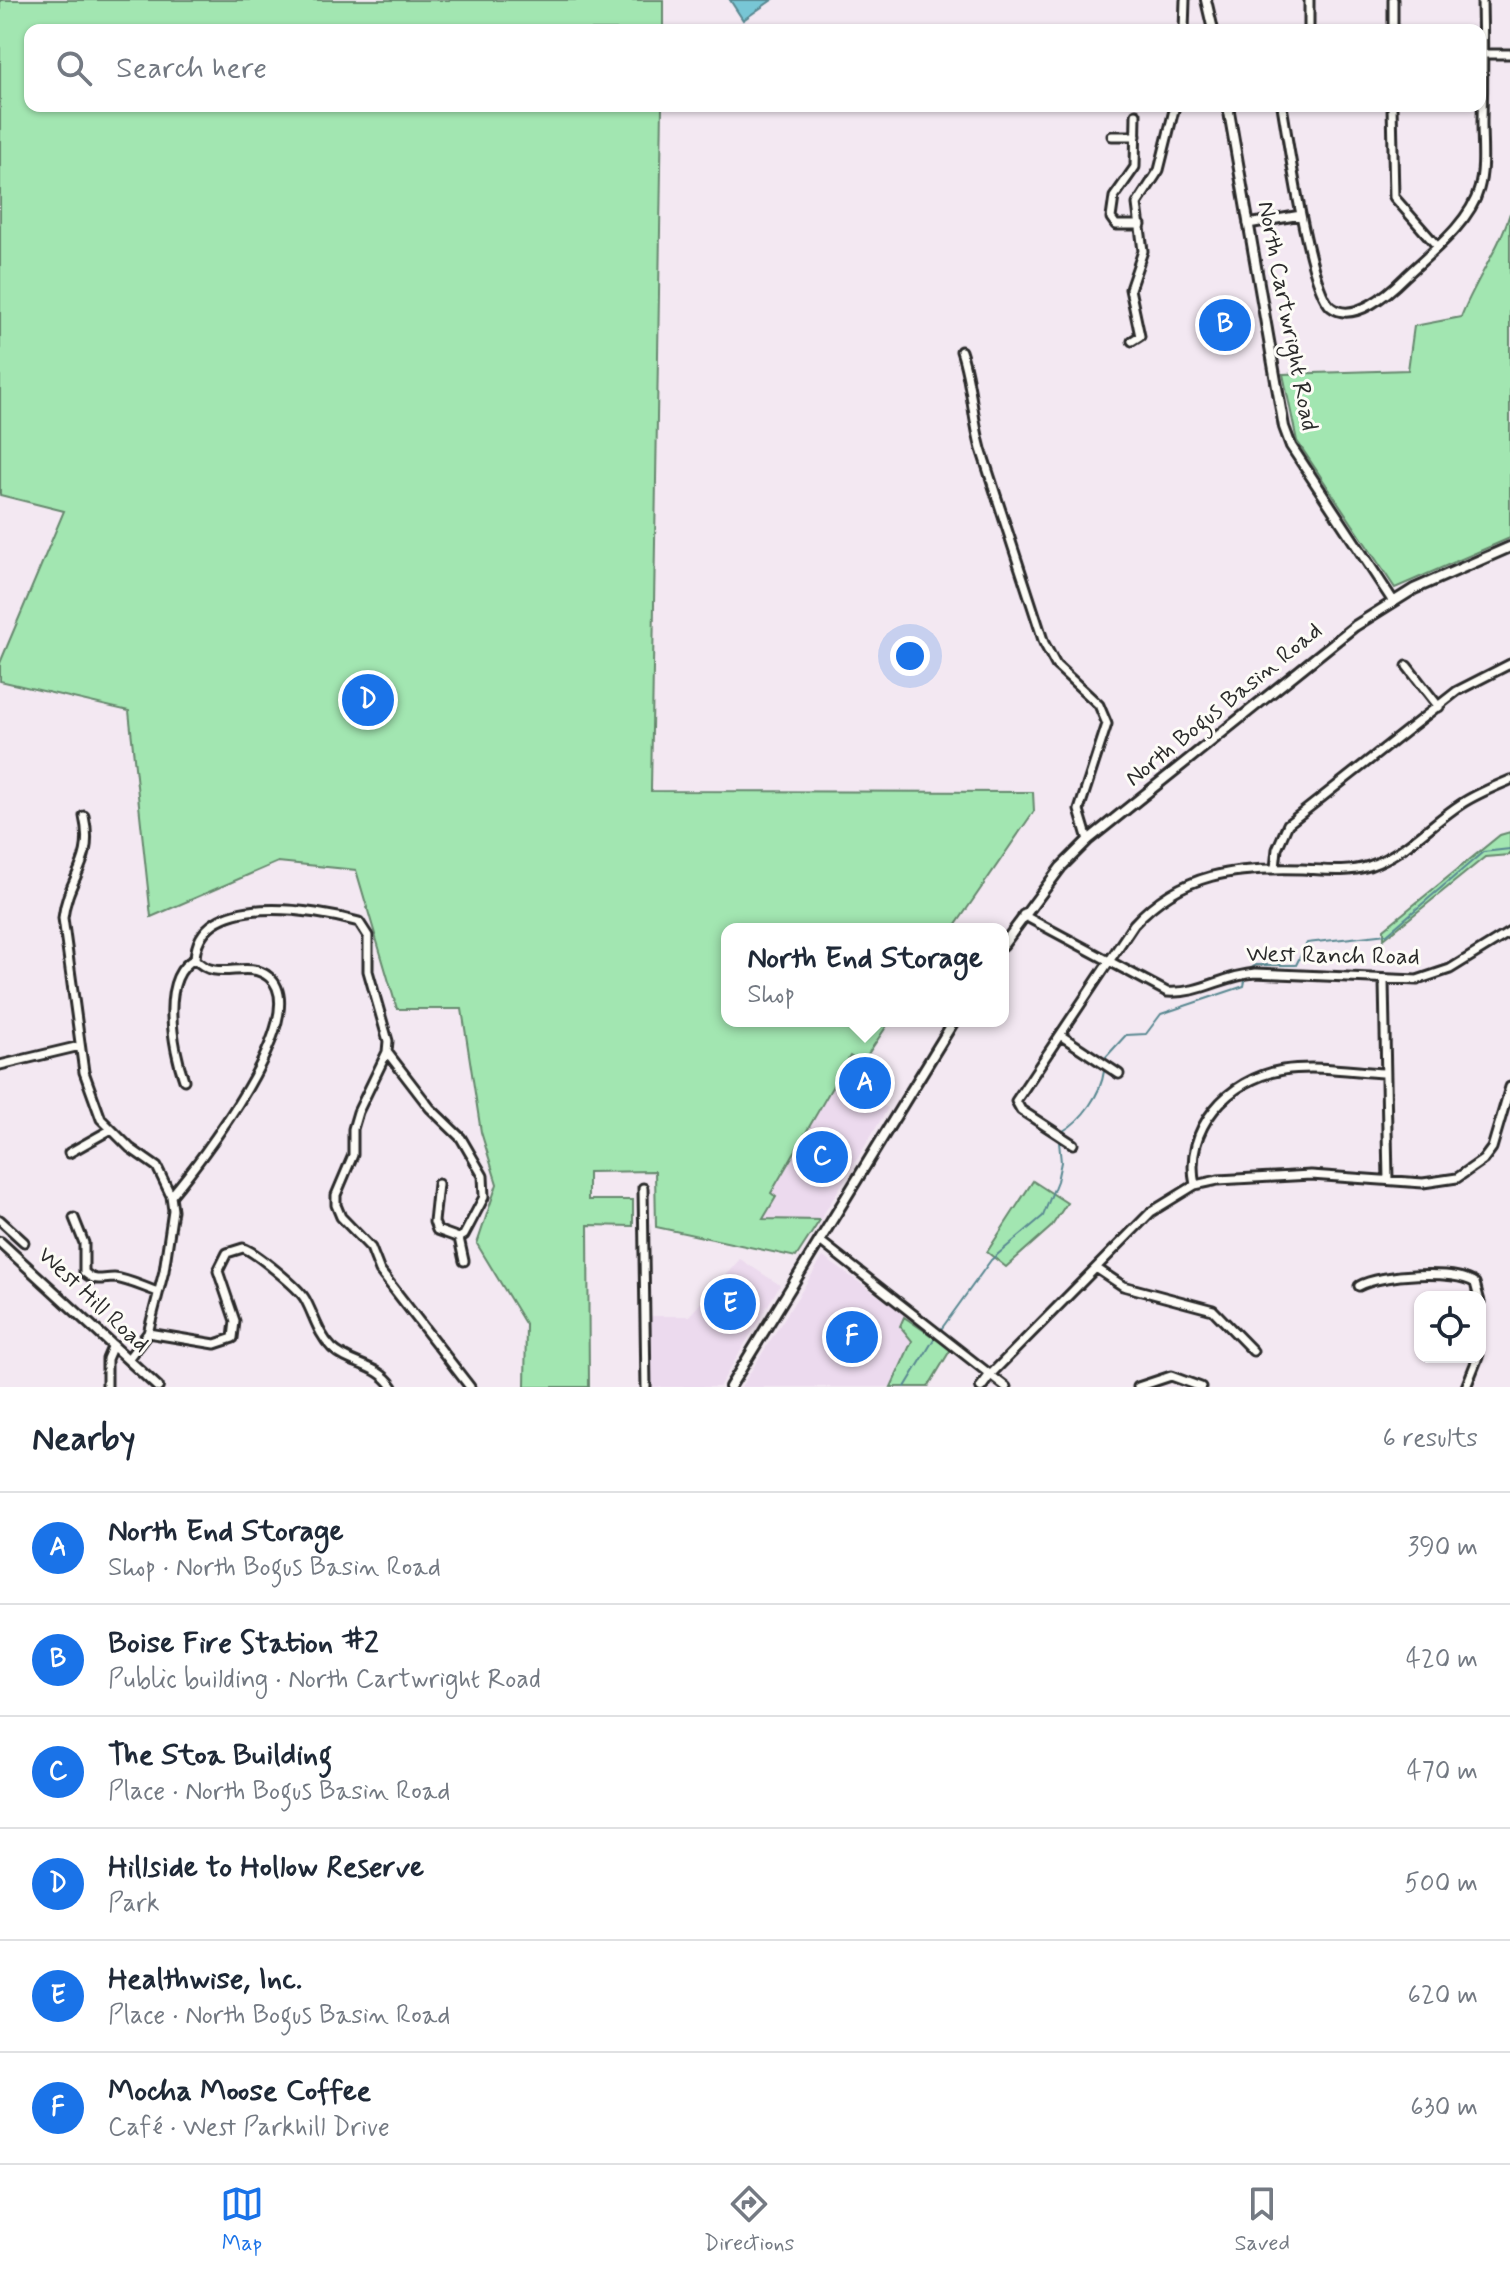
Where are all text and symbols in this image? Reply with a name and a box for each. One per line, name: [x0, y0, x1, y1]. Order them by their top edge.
search box: [24, 24, 1486, 112]
icon: search: [52, 46, 96, 90]
text: Search here: [116, 49, 267, 88]
street label: North Cartwright Road: [1248, 199, 1324, 434]
pin: B: [1199, 295, 1251, 355]
street label: North Bogus Basin Road: [1119, 616, 1331, 796]
your location: [890, 636, 930, 676]
pin: D: [342, 670, 394, 730]
popup: [721, 923, 1009, 1027]
text: North End Storage: [747, 939, 983, 978]
street label: West Ranch Road: [1246, 939, 1420, 973]
text: Shop: [747, 978, 795, 1012]
pin: A: [839, 1053, 891, 1113]
pin: C: [796, 1127, 848, 1187]
street label: West Hill Road: [31, 1240, 155, 1360]
pin: E: [704, 1274, 756, 1334]
map controls: [1414, 1291, 1486, 1363]
button: locate: [1414, 1291, 1486, 1363]
pin: F: [826, 1307, 878, 1367]
text: Nearby: [32, 1417, 136, 1462]
text: 6 results: [1383, 1422, 1478, 1456]
text: North End Storage: [108, 1512, 344, 1551]
text: A: [49, 1531, 67, 1565]
text: 390 m: [1407, 1531, 1478, 1565]
text: Shop · North Bogus Basin Road: [108, 1551, 441, 1585]
text: Boise Fire Station #2: [108, 1624, 379, 1663]
text: B: [50, 1643, 66, 1677]
text: 420 m: [1406, 1643, 1478, 1677]
text: Public building · North Cartwright Road: [108, 1663, 541, 1697]
text: The Stoa Building: [108, 1736, 332, 1775]
text: C: [49, 1755, 67, 1789]
text: 470 m: [1406, 1755, 1478, 1789]
text: Place · North Bogus Basin Road: [108, 1775, 450, 1809]
text: Hillside to Hollow Reserve: [108, 1848, 424, 1887]
text: D: [49, 1867, 67, 1901]
text: 500 m: [1404, 1867, 1478, 1901]
text: Park: [108, 1887, 160, 1921]
text: Healthwise, Inc.: [108, 1960, 302, 1999]
text: E: [50, 1979, 66, 2013]
text: 620 m: [1408, 1979, 1478, 2013]
text: Place · North Bogus Basin Road: [108, 1999, 450, 2033]
text: Mocha Moose Coffee: [108, 2072, 371, 2111]
text: F: [51, 2091, 65, 2125]
text: 630 m: [1410, 2091, 1478, 2125]
text: Café · West Parkhill Drive: [108, 2111, 390, 2145]
tab: Map: [220, 2182, 264, 2258]
tab: Directions: [704, 2182, 794, 2258]
tab: Saved: [1234, 2182, 1290, 2258]

